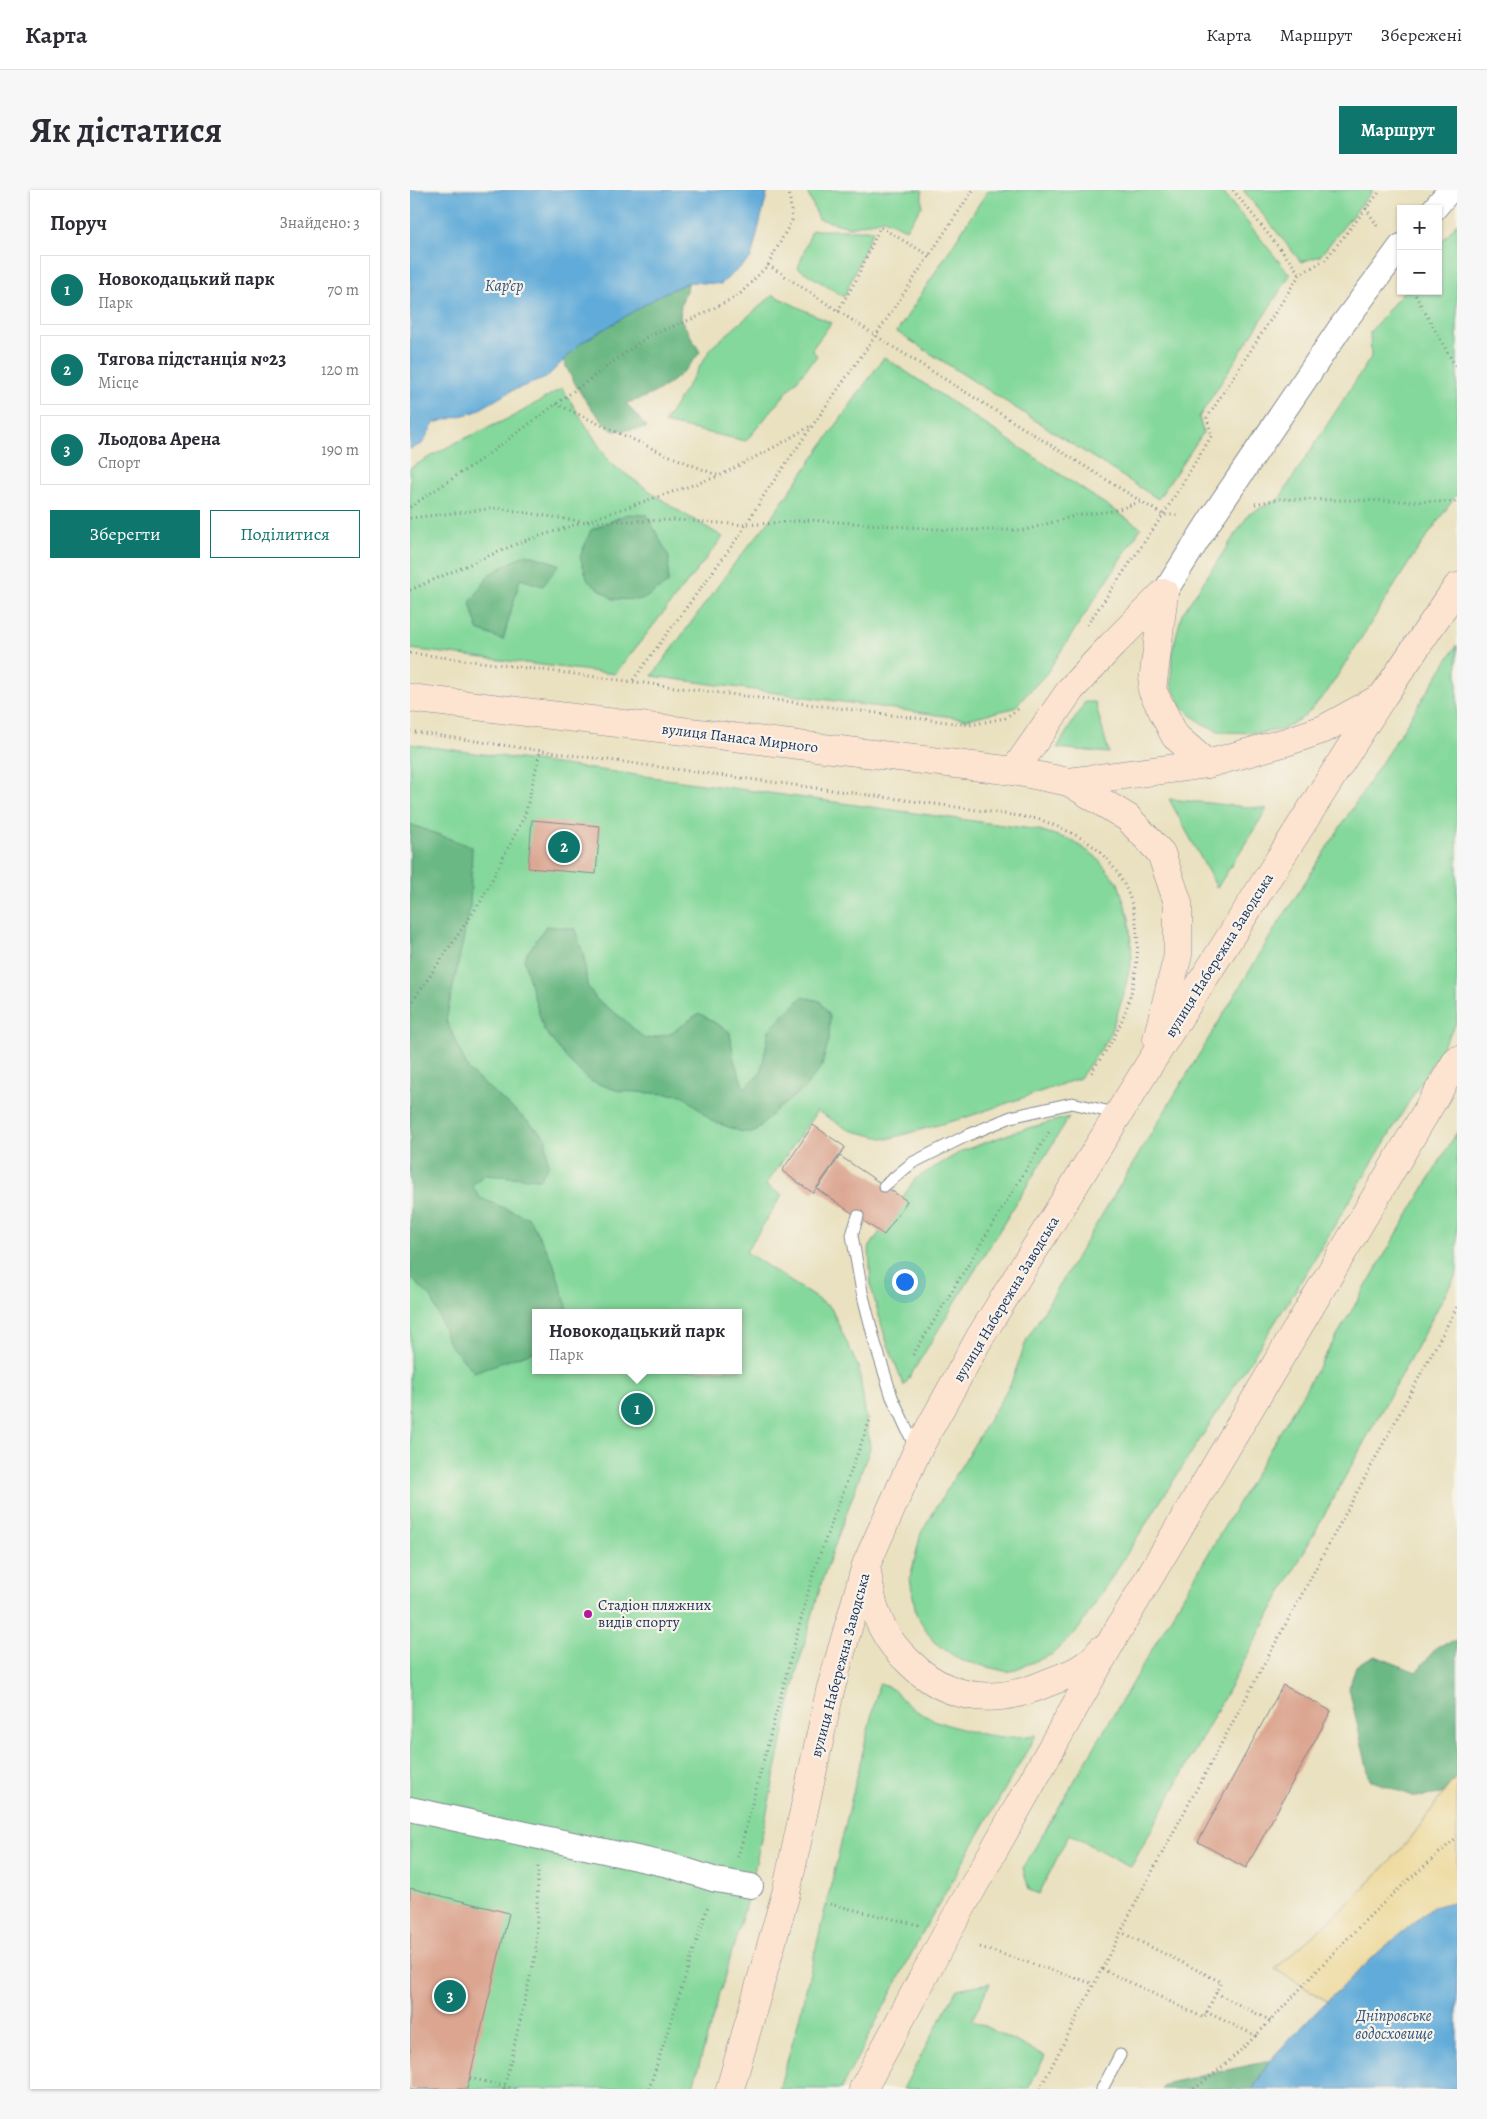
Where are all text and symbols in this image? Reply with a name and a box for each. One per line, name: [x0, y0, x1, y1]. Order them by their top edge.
text: Карта: [25, 19, 87, 51]
text: Карта: [1206, 23, 1252, 47]
text: Маршрут: [1280, 23, 1353, 47]
text: Збережені: [1381, 23, 1462, 47]
text: Як дістатися: [30, 106, 222, 154]
button: Маршрут: [1339, 106, 1457, 154]
map controls: [1397, 205, 1442, 295]
button: +: [1397, 205, 1442, 250]
text: Поруч: [50, 209, 107, 237]
text: Знайдено: 3: [279, 212, 360, 234]
button: −: [1397, 250, 1442, 295]
text: Новокодацький парк: [98, 266, 275, 292]
water label: Кар’єр: [485, 275, 523, 297]
text: 1: [64, 279, 70, 301]
text: 70 m: [327, 279, 359, 301]
text: Парк: [98, 292, 133, 314]
text: Тягова пiдстанцiя №23: [98, 346, 286, 372]
text: 2: [63, 359, 71, 381]
text: 120 m: [321, 359, 359, 381]
text: Місце: [98, 372, 139, 394]
text: Льодова Арена: [98, 426, 221, 452]
text: 3: [64, 439, 70, 461]
text: 190 m: [321, 439, 359, 461]
text: Спорт: [98, 452, 140, 474]
button: Зберегти: [50, 510, 200, 558]
button: Поділитися: [210, 510, 360, 558]
street label: вулиця Панаса Мирного: [661, 718, 819, 758]
pin: 2: [548, 828, 580, 866]
street label: вулиця Набережна Заводська: [1160, 869, 1278, 1041]
street label: вулиця Набережна Заводська: [948, 1212, 1064, 1386]
your location: [892, 1269, 918, 1295]
popup: [532, 1309, 742, 1374]
text: Новокодацький парк: [549, 1318, 725, 1344]
text: Парк: [549, 1344, 584, 1366]
pin: 1: [621, 1390, 653, 1428]
street label: вулиця Набережна Заводська: [806, 1571, 874, 1759]
place label: Стадіон пляжних видів спорту: [598, 1595, 712, 1632]
marker: Стадіон пляжних видів спорту: [582, 1608, 594, 1620]
pin: 3: [434, 1977, 466, 2015]
water label: Дніпровське водосховище: [1355, 2005, 1433, 2045]

